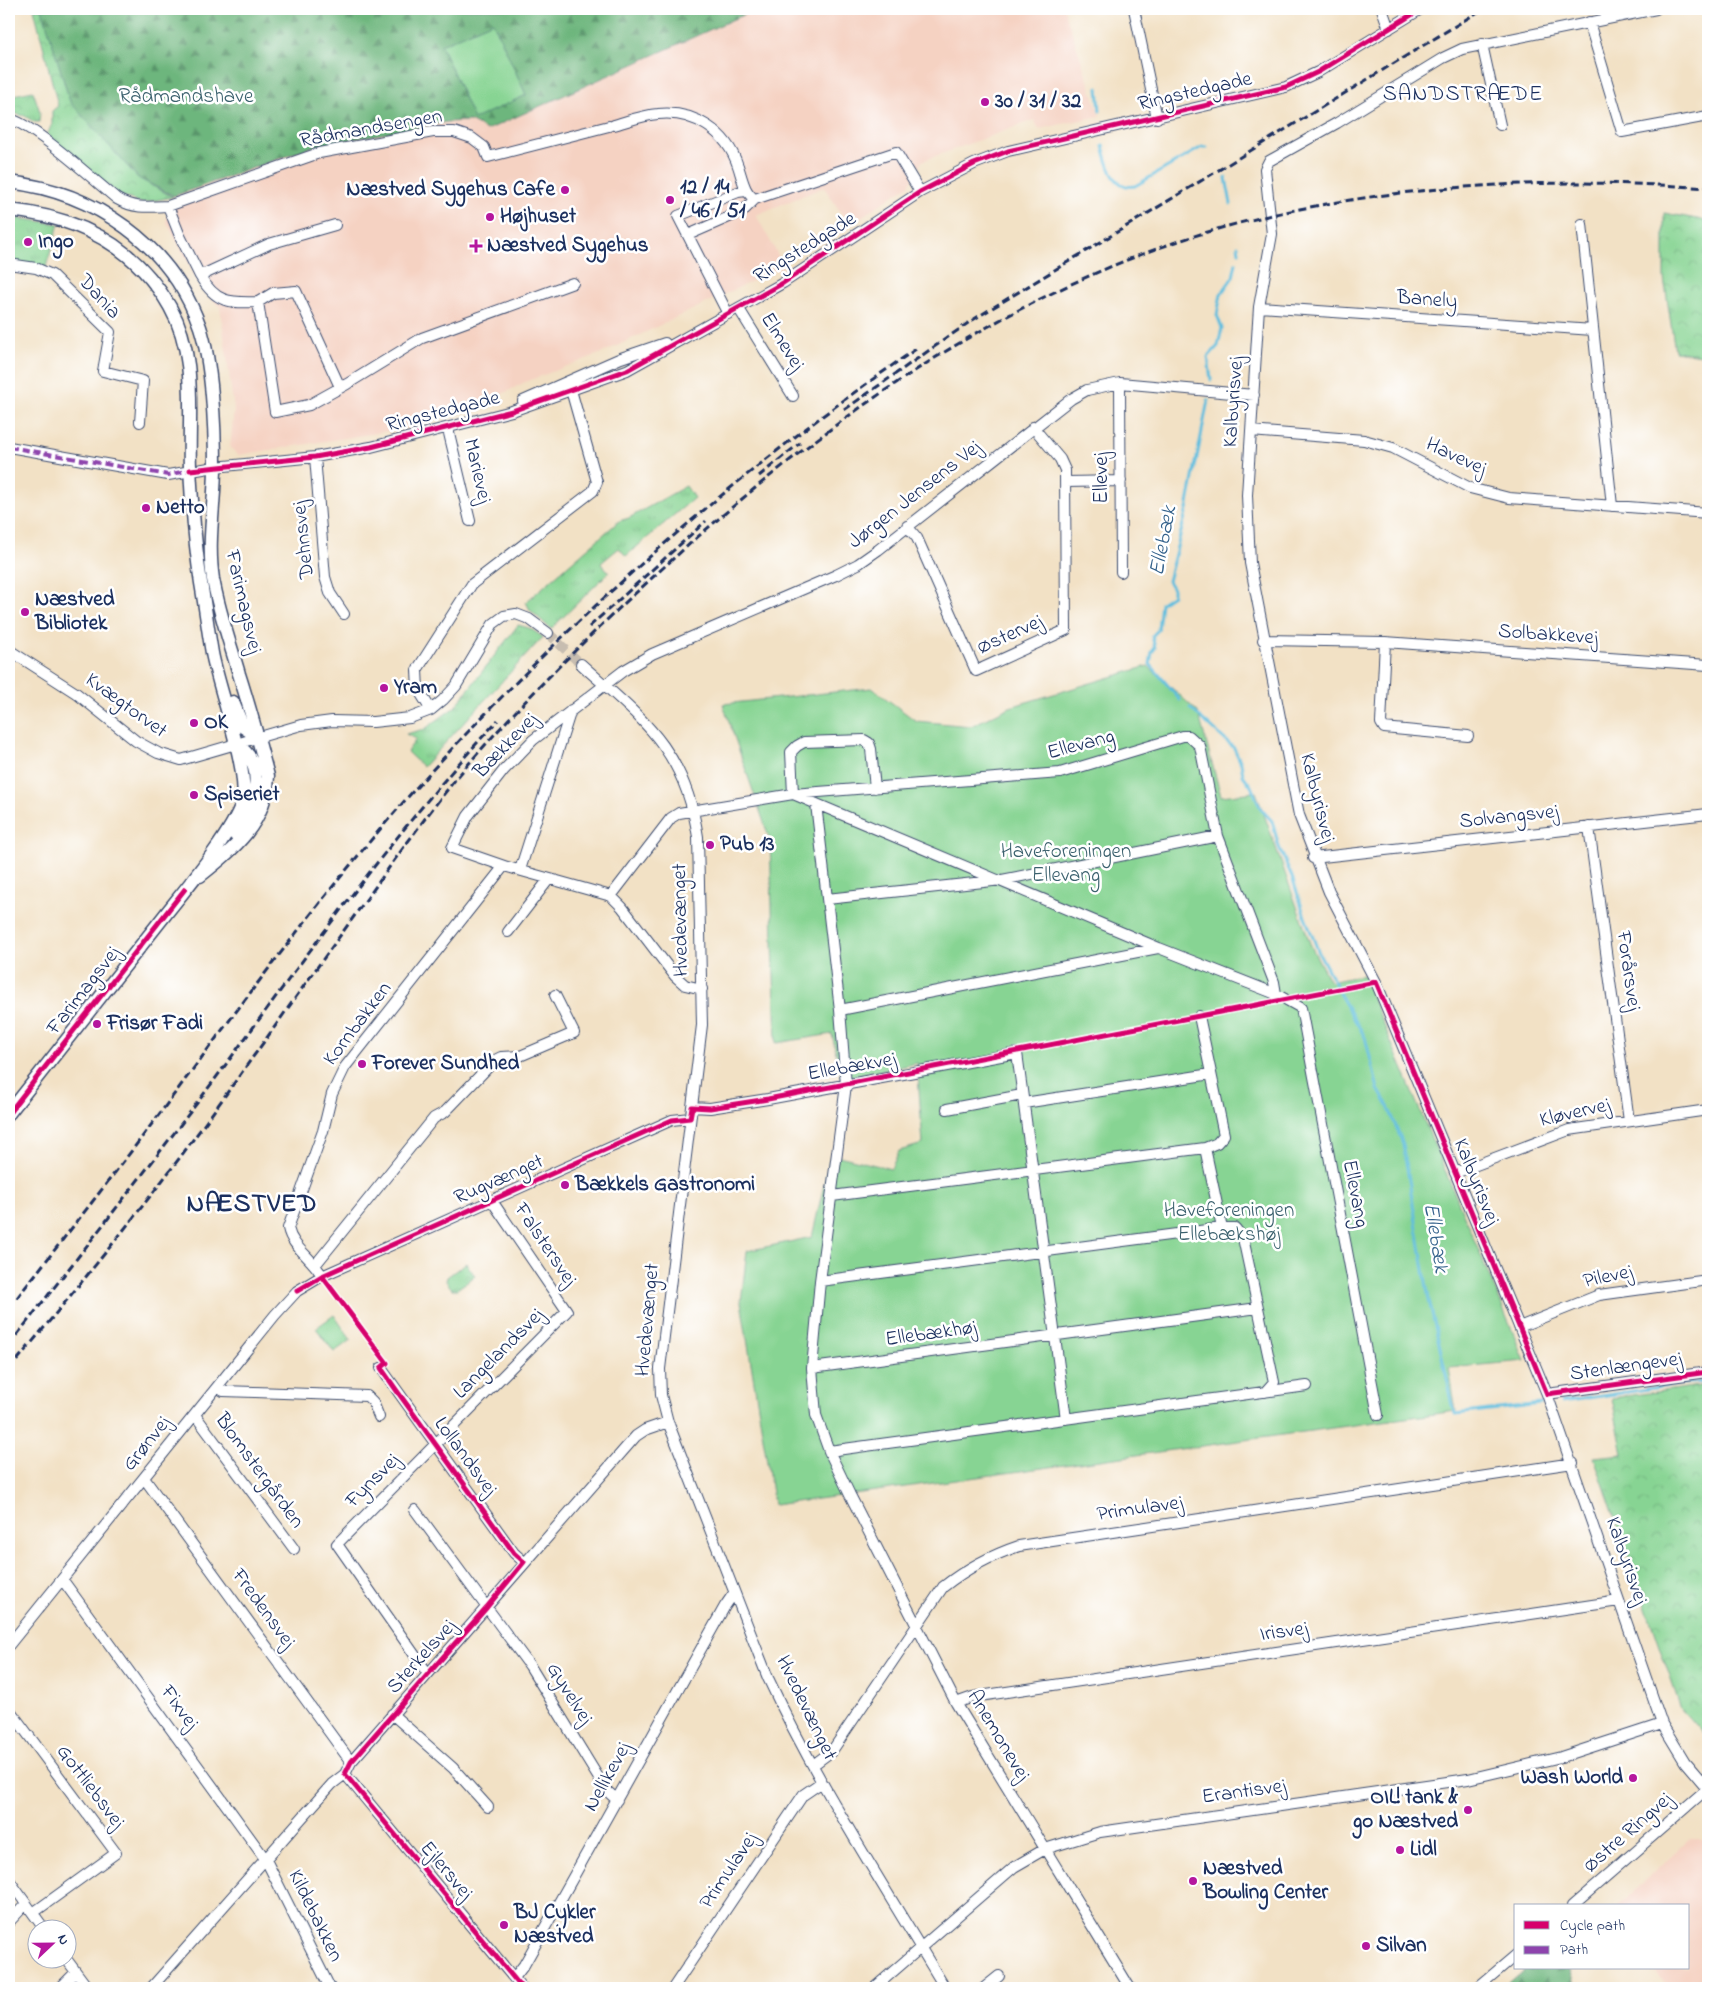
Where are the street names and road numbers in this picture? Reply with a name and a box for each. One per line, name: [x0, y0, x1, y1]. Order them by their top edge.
street label: Ringstedgade: [1135, 64, 1256, 122]
street label: Rådmandsengen: [297, 102, 445, 158]
street label: Ringstedgade: [748, 204, 864, 293]
street label: Dania: [70, 267, 128, 326]
street label: Banely: [1395, 283, 1458, 319]
street label: Elmevej: [752, 307, 812, 378]
street label: Kalbyrisvej: [1216, 355, 1254, 449]
street label: Ringstedgade: [383, 383, 504, 443]
street label: Havevej: [1421, 430, 1492, 484]
street label: Jørgen Jensens Vej: [842, 433, 990, 558]
street label: Marievej: [455, 435, 499, 507]
street label: Ellevej: [1087, 451, 1117, 504]
street label: Dehnsvej: [285, 499, 323, 581]
street label: Farimagsvej: [214, 546, 270, 658]
street label: Østervej: [972, 607, 1049, 663]
street label: Solbakkevej: [1497, 617, 1600, 654]
street label: Kvægtorvet: [78, 666, 173, 748]
street label: Bækkevej: [466, 706, 546, 787]
street label: Ellevang: [1044, 722, 1118, 770]
street label: Kalbyrisvej: [1289, 750, 1343, 847]
street label: Solvangsvej: [1458, 797, 1561, 839]
street label: Hvedevænget: [665, 863, 699, 977]
street label: Forårsvej: [1607, 928, 1649, 1014]
street label: Farimagsvej: [39, 940, 130, 1044]
street label: Kornbakken: [316, 976, 400, 1072]
street label: Ellebækvej: [805, 1044, 899, 1090]
street label: Kløvervej: [1537, 1090, 1614, 1136]
street label: Kalbyrisvej: [1443, 1134, 1507, 1231]
street label: Rugvænget: [449, 1147, 549, 1215]
street label: Ellevang: [1332, 1158, 1376, 1231]
street label: Falstersvej: [505, 1196, 584, 1294]
street label: Pilevej: [1580, 1257, 1636, 1297]
street label: Hvedevænget: [628, 1262, 670, 1378]
street label: Langelandsvej: [447, 1301, 553, 1408]
street label: Ellebækhøj: [883, 1313, 979, 1355]
street label: Stenlængevej: [1568, 1344, 1685, 1392]
street label: Blomstergården: [205, 1406, 311, 1536]
street label: Grønvej: [115, 1409, 179, 1478]
street label: Lollandsvej: [426, 1411, 505, 1504]
street label: Fynsvej: [338, 1446, 409, 1517]
street label: Primulavej: [1095, 1488, 1186, 1530]
street label: Kalbyrisvej: [1595, 1513, 1655, 1610]
street label: Fredensvej: [223, 1562, 303, 1656]
street label: Sterkelsvej: [380, 1612, 464, 1701]
street label: Irisvej: [1258, 1614, 1311, 1650]
street label: Hvedevænget: [766, 1650, 844, 1767]
street label: Gyvelvej: [536, 1657, 600, 1733]
street label: Fixvej: [152, 1678, 206, 1737]
street label: Anemonevej: [959, 1685, 1038, 1788]
street label: Nellikevej: [577, 1736, 640, 1817]
street label: Gottliebsvej: [48, 1738, 132, 1836]
street label: Erantisvej: [1200, 1771, 1289, 1813]
street label: Østre Ringvej: [1577, 1785, 1681, 1882]
street label: Primulavej: [692, 1826, 766, 1915]
street label: Ejlersvej: [412, 1835, 480, 1908]
street label: Kildebakken: [280, 1865, 350, 1967]

